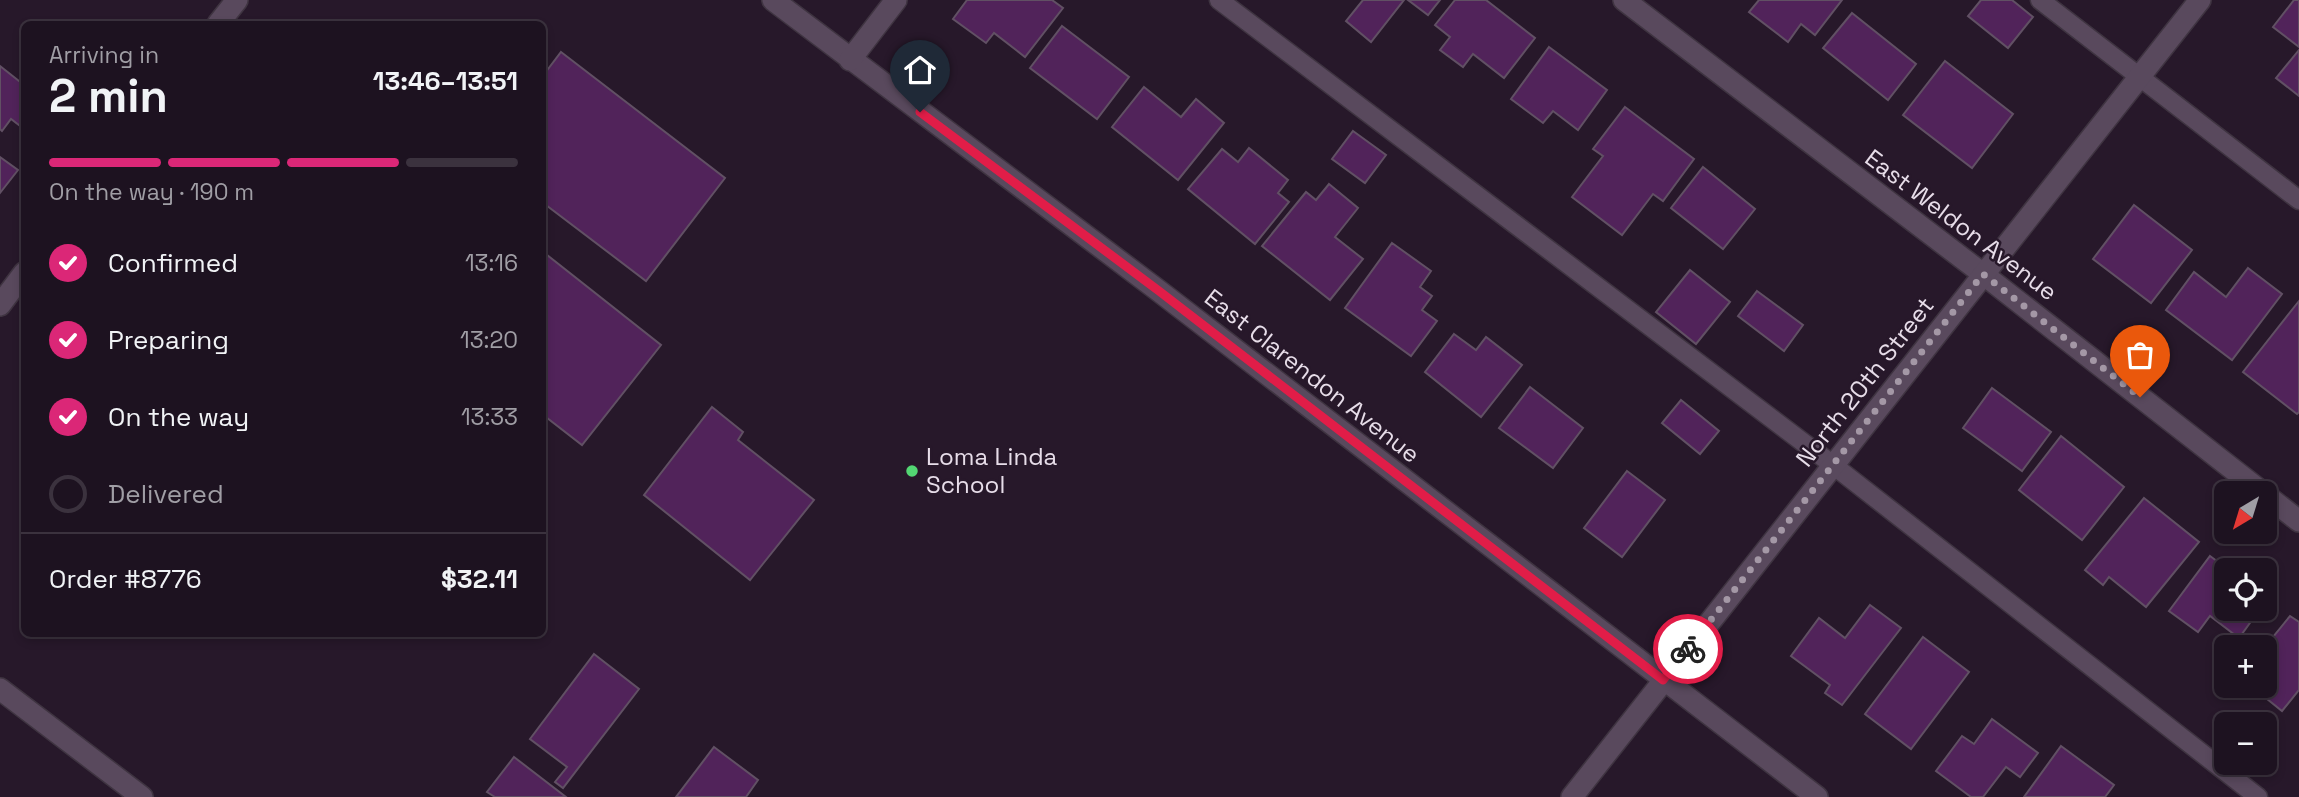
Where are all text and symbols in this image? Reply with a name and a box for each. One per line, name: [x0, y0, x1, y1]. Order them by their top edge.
text: Arriving in: [49, 40, 159, 70]
pin: [890, 40, 950, 112]
icon: home: [901, 51, 939, 89]
text: 13:46–13:51: [373, 64, 518, 98]
text: 2 min: [49, 67, 168, 125]
street label: East Weldon Avenue: [1859, 142, 2064, 307]
text: On the way · 190 m: [49, 177, 254, 207]
icon: check: [49, 244, 87, 282]
text: Confirmed: [108, 246, 238, 280]
text: 13:16: [465, 248, 518, 278]
street label: East Clarendon Avenue: [1198, 282, 1426, 469]
street label: North 20th Street: [1789, 291, 1940, 473]
icon: check: [49, 321, 87, 359]
text: Preparing: [108, 323, 229, 357]
text: 13:20: [460, 325, 518, 355]
pin: [2110, 325, 2170, 397]
icon: bag: [2121, 336, 2159, 374]
icon: check: [49, 398, 87, 436]
text: On the way: [108, 400, 249, 434]
text: 13:33: [461, 402, 518, 432]
place label: Loma Linda School: [926, 441, 1058, 500]
marker: Loma Linda School: [904, 463, 920, 479]
text: Delivered: [108, 477, 224, 511]
north arrow: [2214, 481, 2277, 544]
map controls: [2214, 481, 2277, 775]
button: locate: [2214, 558, 2277, 621]
text: Order #8776: [49, 562, 202, 596]
text: $32.11: [441, 562, 518, 596]
courier: [1653, 614, 1723, 684]
icon: bike: [1669, 630, 1707, 668]
button: +: [2214, 635, 2277, 698]
button: −: [2214, 712, 2277, 775]

